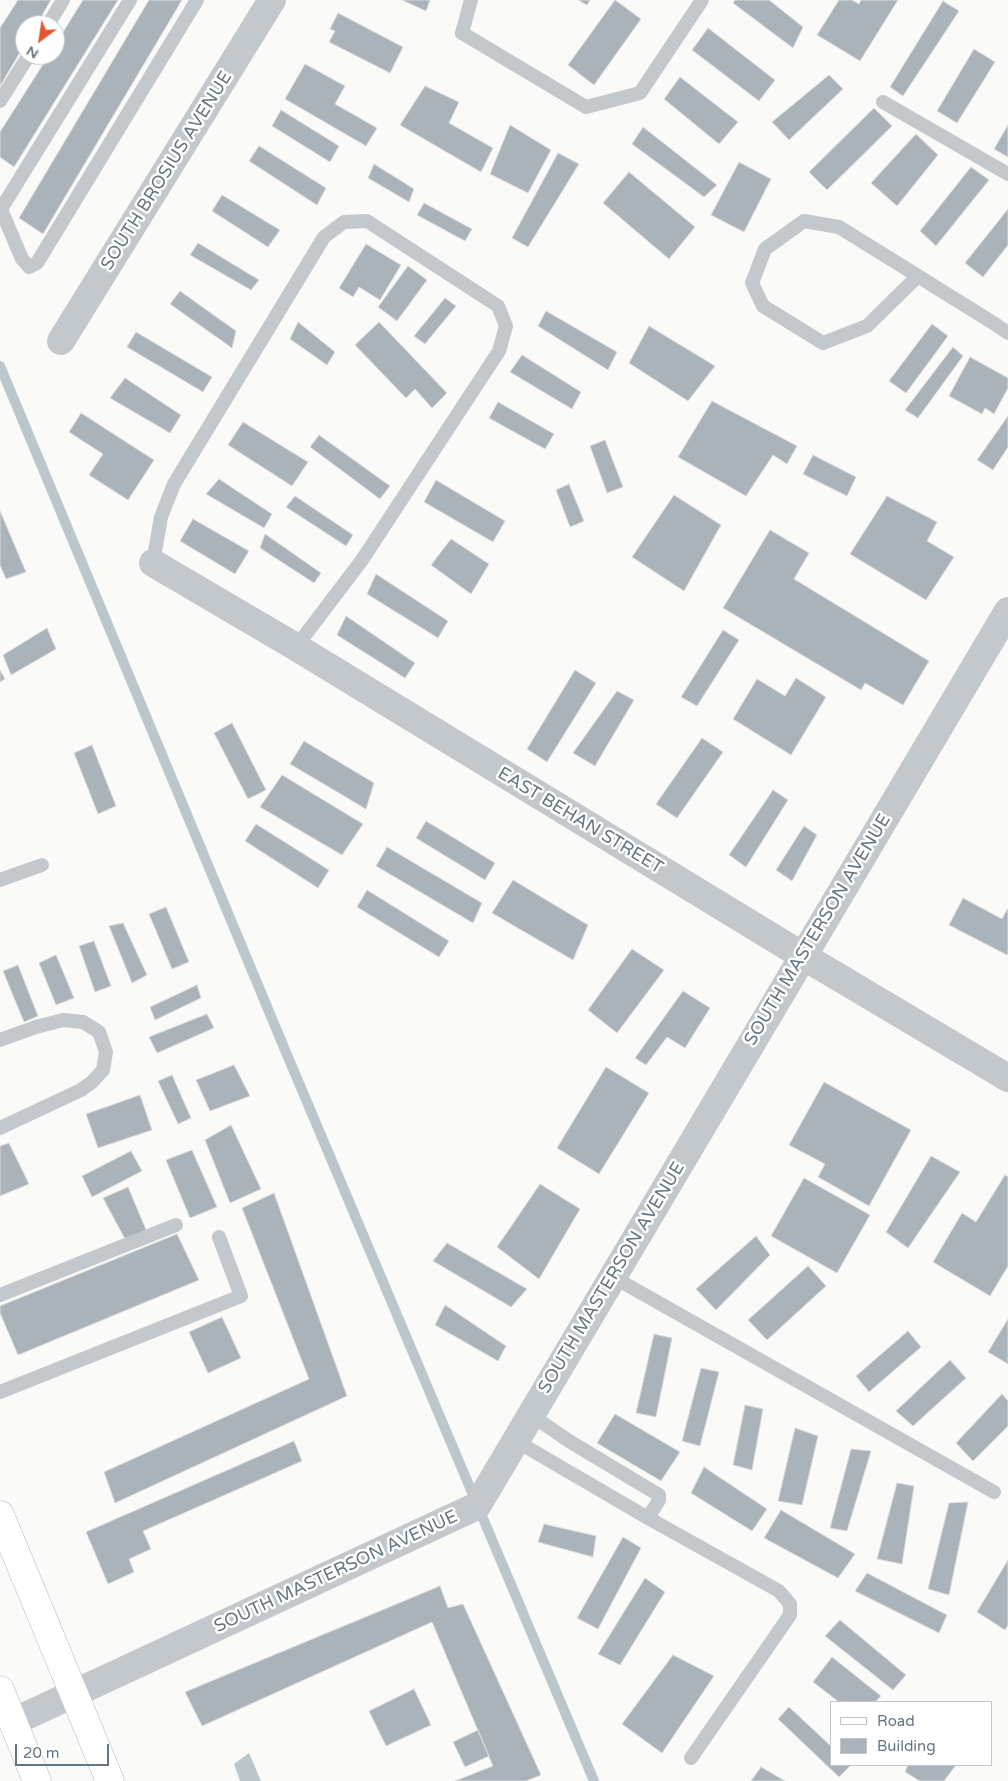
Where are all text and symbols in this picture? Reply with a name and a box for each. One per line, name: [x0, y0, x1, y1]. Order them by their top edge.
north arrow: [15, 15, 65, 65]
text: N: [23, 42, 42, 63]
street label: SOUTH BROSIUS AVENUE: [97, 68, 237, 274]
street label: EAST BEHAN STREET: [493, 763, 667, 879]
street label: SOUTH MASTERSON AVENUE: [740, 810, 896, 1050]
street label: SOUTH MASTERSON AVENUE: [534, 1158, 690, 1398]
street label: SOUTH MASTERSON AVENUE: [211, 1506, 461, 1638]
legend: [830, 1701, 993, 1766]
text: Road: [877, 1712, 915, 1730]
scale bar: [18, 1734, 111, 1766]
text: Building: [877, 1737, 936, 1755]
text: 20 m: [23, 1744, 60, 1762]

